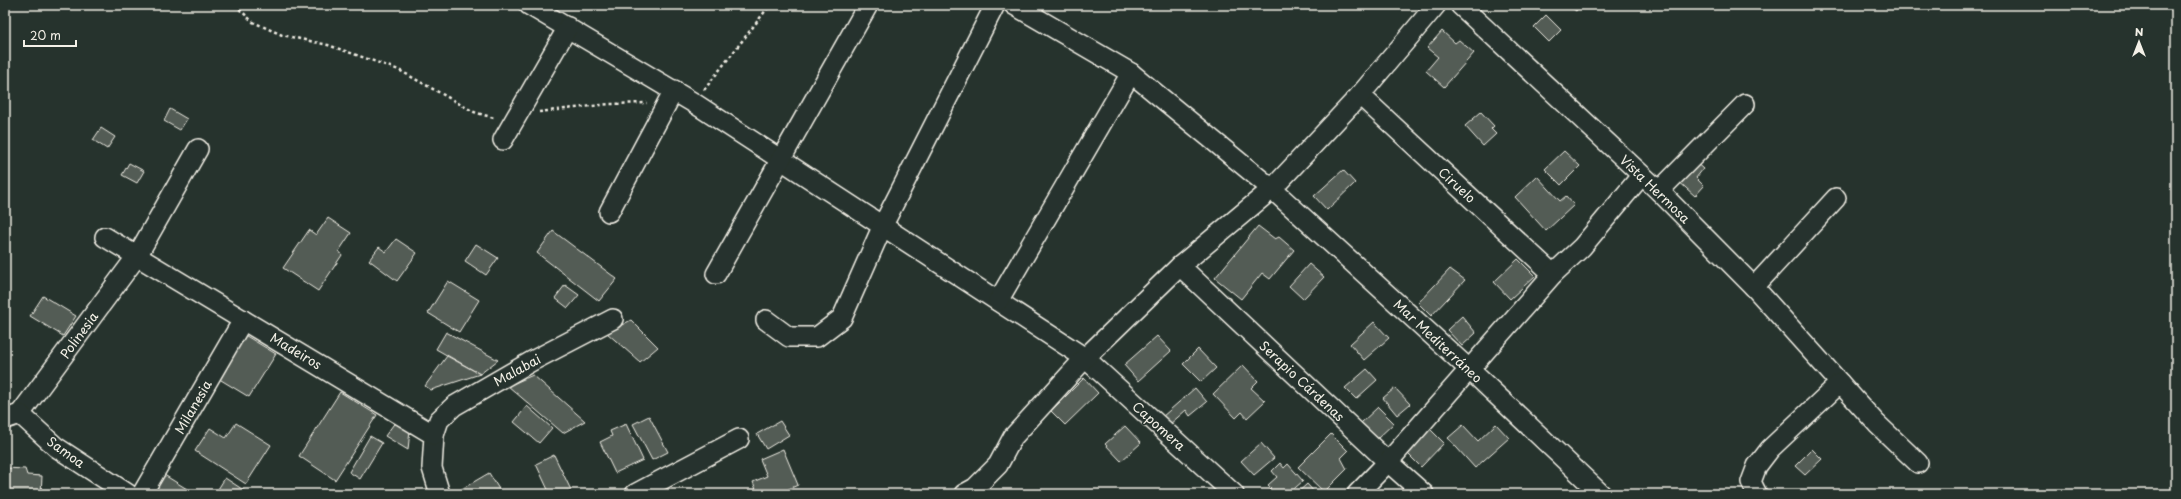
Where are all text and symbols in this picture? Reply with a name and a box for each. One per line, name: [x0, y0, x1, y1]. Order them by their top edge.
scale bar: [24, 22, 76, 48]
north arrow: [2119, 22, 2159, 62]
text: N: [2135, 23, 2144, 40]
text: 20 m: [30, 26, 61, 44]
street label: Vista Hermosa: [1616, 150, 1695, 228]
street label: Ciruelo: [1434, 162, 1480, 207]
street label: Mar Mediterráneo: [1390, 294, 1487, 387]
street label: Polinesia: [55, 307, 102, 362]
street label: Madeiros: [267, 328, 326, 373]
street label: Serapio Cárdenas: [1256, 336, 1349, 425]
street label: Malabai: [490, 349, 544, 390]
street label: Milanesia: [169, 376, 216, 437]
street label: Capomera: [1129, 397, 1190, 455]
street label: Samoa: [43, 431, 90, 472]

